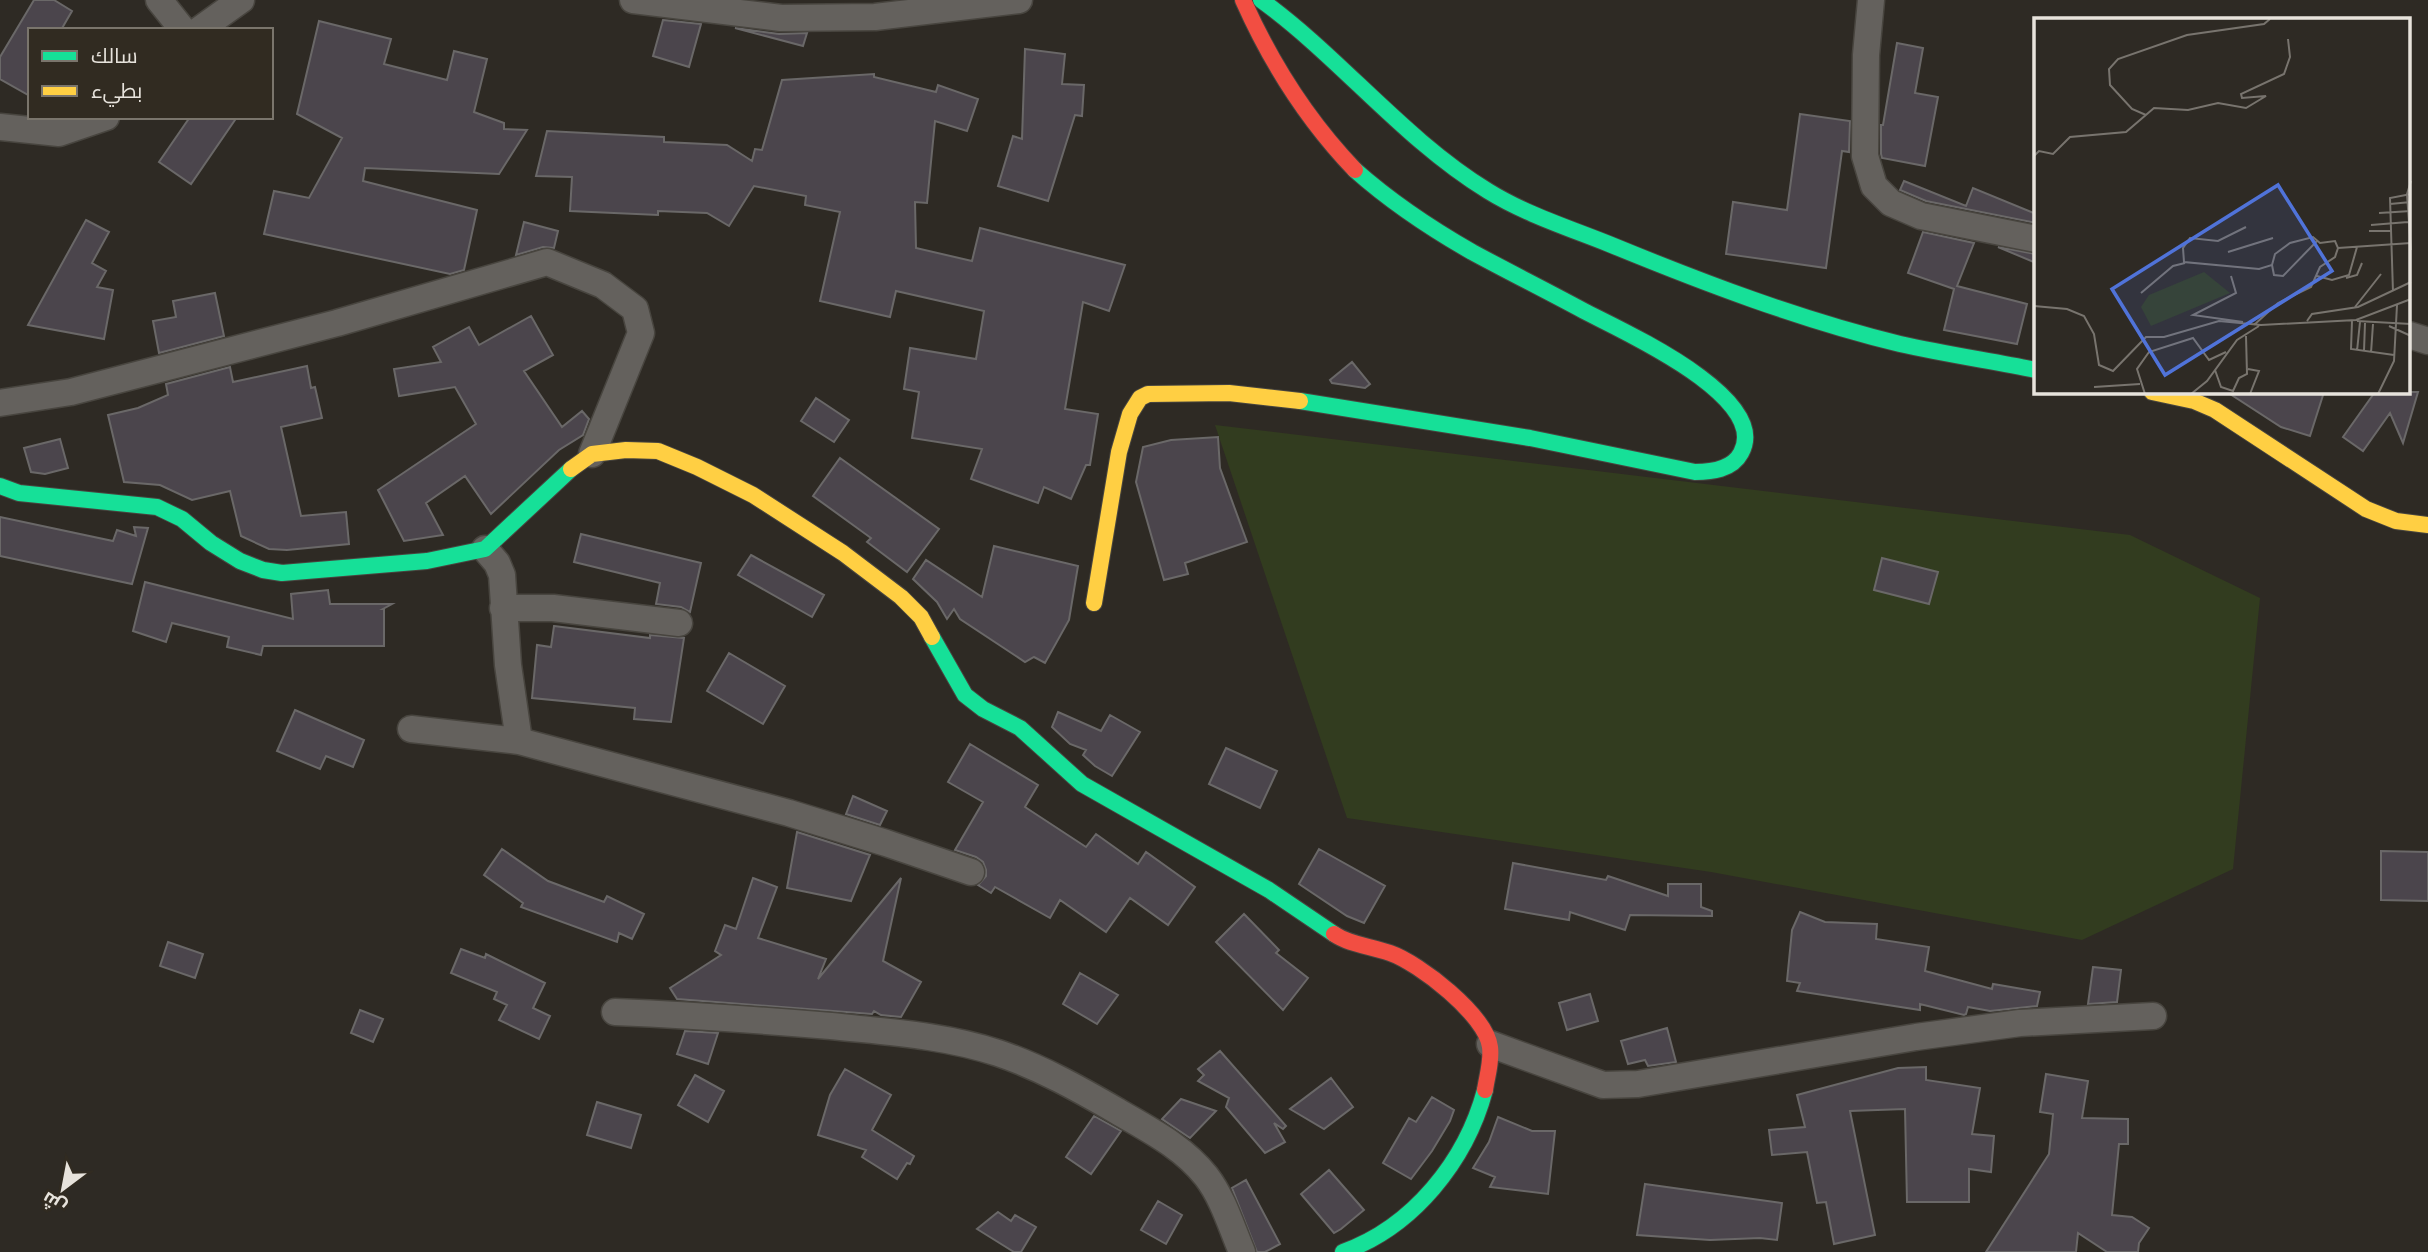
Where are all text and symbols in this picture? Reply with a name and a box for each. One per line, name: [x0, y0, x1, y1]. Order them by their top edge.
inset map: [2034, 18, 2410, 394]
legend: [28, 28, 273, 119]
text: سالك: [91, 41, 138, 69]
text: بطيء: [91, 76, 142, 107]
north arrow: [28, 1154, 98, 1224]
text: ش: [37, 1187, 71, 1220]

